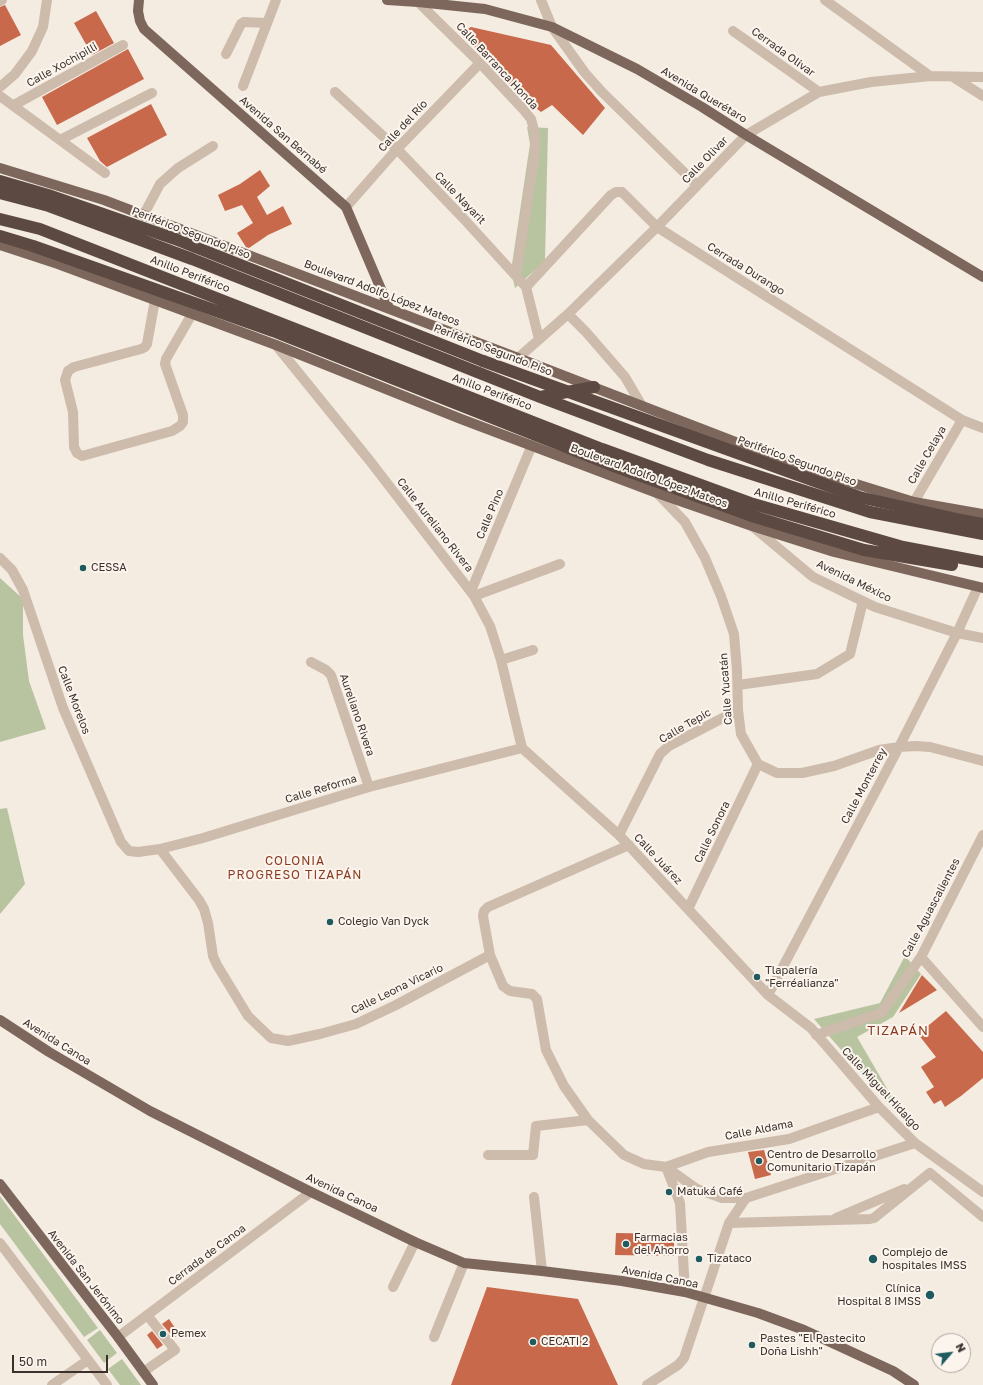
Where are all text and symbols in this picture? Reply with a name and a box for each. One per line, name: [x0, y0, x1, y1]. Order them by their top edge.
street label: Calle Barranca Honda: [453, 20, 541, 112]
street label: Cerrada Olivar: [749, 25, 817, 79]
street label: Calle Xochipilli: [24, 40, 100, 90]
street label: Avenida Querétaro: [659, 64, 749, 126]
street label: Avenida San Bernabé: [237, 93, 329, 177]
street label: Calle del Río: [376, 97, 430, 155]
street label: Calle Olivar: [679, 134, 731, 186]
street label: Calle Nayarit: [432, 169, 488, 227]
street label: Periférico Segundo Piso: [130, 204, 252, 262]
street label: Cerrada Durango: [705, 240, 787, 298]
street label: Anillo Periférico: [148, 253, 232, 295]
street label: Boulevard Adolfo López Mateos: [302, 257, 462, 329]
street label: Periférico Segundo Piso: [432, 321, 554, 379]
street label: Anillo Periférico: [450, 371, 534, 413]
street label: Calle Celaya: [905, 423, 949, 487]
street label: Periférico Segundo Piso: [736, 433, 858, 489]
street label: Boulevard Adolfo López Mateos: [569, 441, 729, 511]
street label: Calle Aureliano Rivera: [394, 475, 476, 575]
street label: Anillo Periférico: [753, 485, 837, 521]
street label: Calle Pino: [474, 487, 506, 541]
street label: Avenida México: [814, 557, 894, 605]
place label: CESSA: [91, 561, 127, 575]
marker: CESSA: [78, 563, 88, 573]
street label: Calle Yucatán: [717, 652, 735, 726]
street label: Calle Morelos: [55, 664, 93, 736]
street label: Aureliano Rivera: [337, 672, 377, 758]
street label: Calle Tepic: [657, 706, 713, 746]
street label: Calle Monterrey: [838, 746, 890, 826]
street label: Calle Reforma: [284, 772, 358, 806]
street label: Calle Sonora: [691, 799, 733, 865]
street label: Calle Juárez: [631, 831, 685, 887]
district label: COLONIA PROGRESO TIZAPÁN: [228, 854, 362, 882]
street label: Calle Aguascalientes: [899, 856, 963, 960]
place label: Colegio Van Dyck: [338, 915, 429, 929]
marker: Colegio Van Dyck: [325, 917, 335, 927]
street label: Calle Leona Vicario: [349, 961, 445, 1017]
place label: Tlapalería "Ferréalianza": [765, 964, 839, 990]
marker: Tlapalería "Ferréalianza": [752, 972, 762, 982]
street label: Avenida Canoa: [21, 1016, 93, 1068]
district label: TIZAPÁN: [867, 1023, 929, 1039]
street label: Calle Miguel Hidalgo: [839, 1045, 923, 1133]
street label: Calle Aldama: [724, 1117, 794, 1143]
place label: Centro de Desarrollo Comunitario Tizapán: [767, 1148, 876, 1174]
marker: Centro de Desarrollo Comunitario Tizapán: [754, 1156, 764, 1166]
street label: Avenida Canoa: [304, 1171, 380, 1215]
place label: Matuká Café: [677, 1185, 743, 1199]
marker: Matuká Café: [664, 1187, 674, 1197]
street label: Cerrada de Canoa: [166, 1222, 248, 1288]
street label: Avenida San Jerónimo: [45, 1227, 127, 1327]
place label: Farmacias del Ahorro: [634, 1231, 689, 1257]
marker: Farmacias del Ahorro: [621, 1239, 631, 1249]
place label: Complejo de hospitales IMSS: [882, 1246, 967, 1272]
place label: Tizataco: [707, 1252, 752, 1266]
marker: Complejo de hospitales IMSS: [867, 1253, 879, 1265]
marker: Tizataco: [694, 1254, 704, 1264]
street label: Avenida Canoa: [621, 1263, 699, 1291]
place label: Clínica Hospital 8 IMSS: [837, 1282, 921, 1308]
marker: Clínica Hospital 8 IMSS: [924, 1289, 936, 1301]
place label: Pemex: [171, 1327, 206, 1341]
marker: Pemex: [158, 1329, 168, 1339]
place label: Pastes "El Pastecito Doña Lishh": [760, 1332, 866, 1358]
north arrow: [931, 1333, 971, 1373]
place label: CECATI 2: [541, 1335, 588, 1349]
marker: CECATI 2: [528, 1337, 538, 1347]
marker: Pastes "El Pastecito Doña Lishh": [747, 1340, 757, 1350]
text: N: [953, 1341, 969, 1354]
scale bar: [14, 1347, 110, 1373]
text: 50 m: [19, 1354, 47, 1369]

